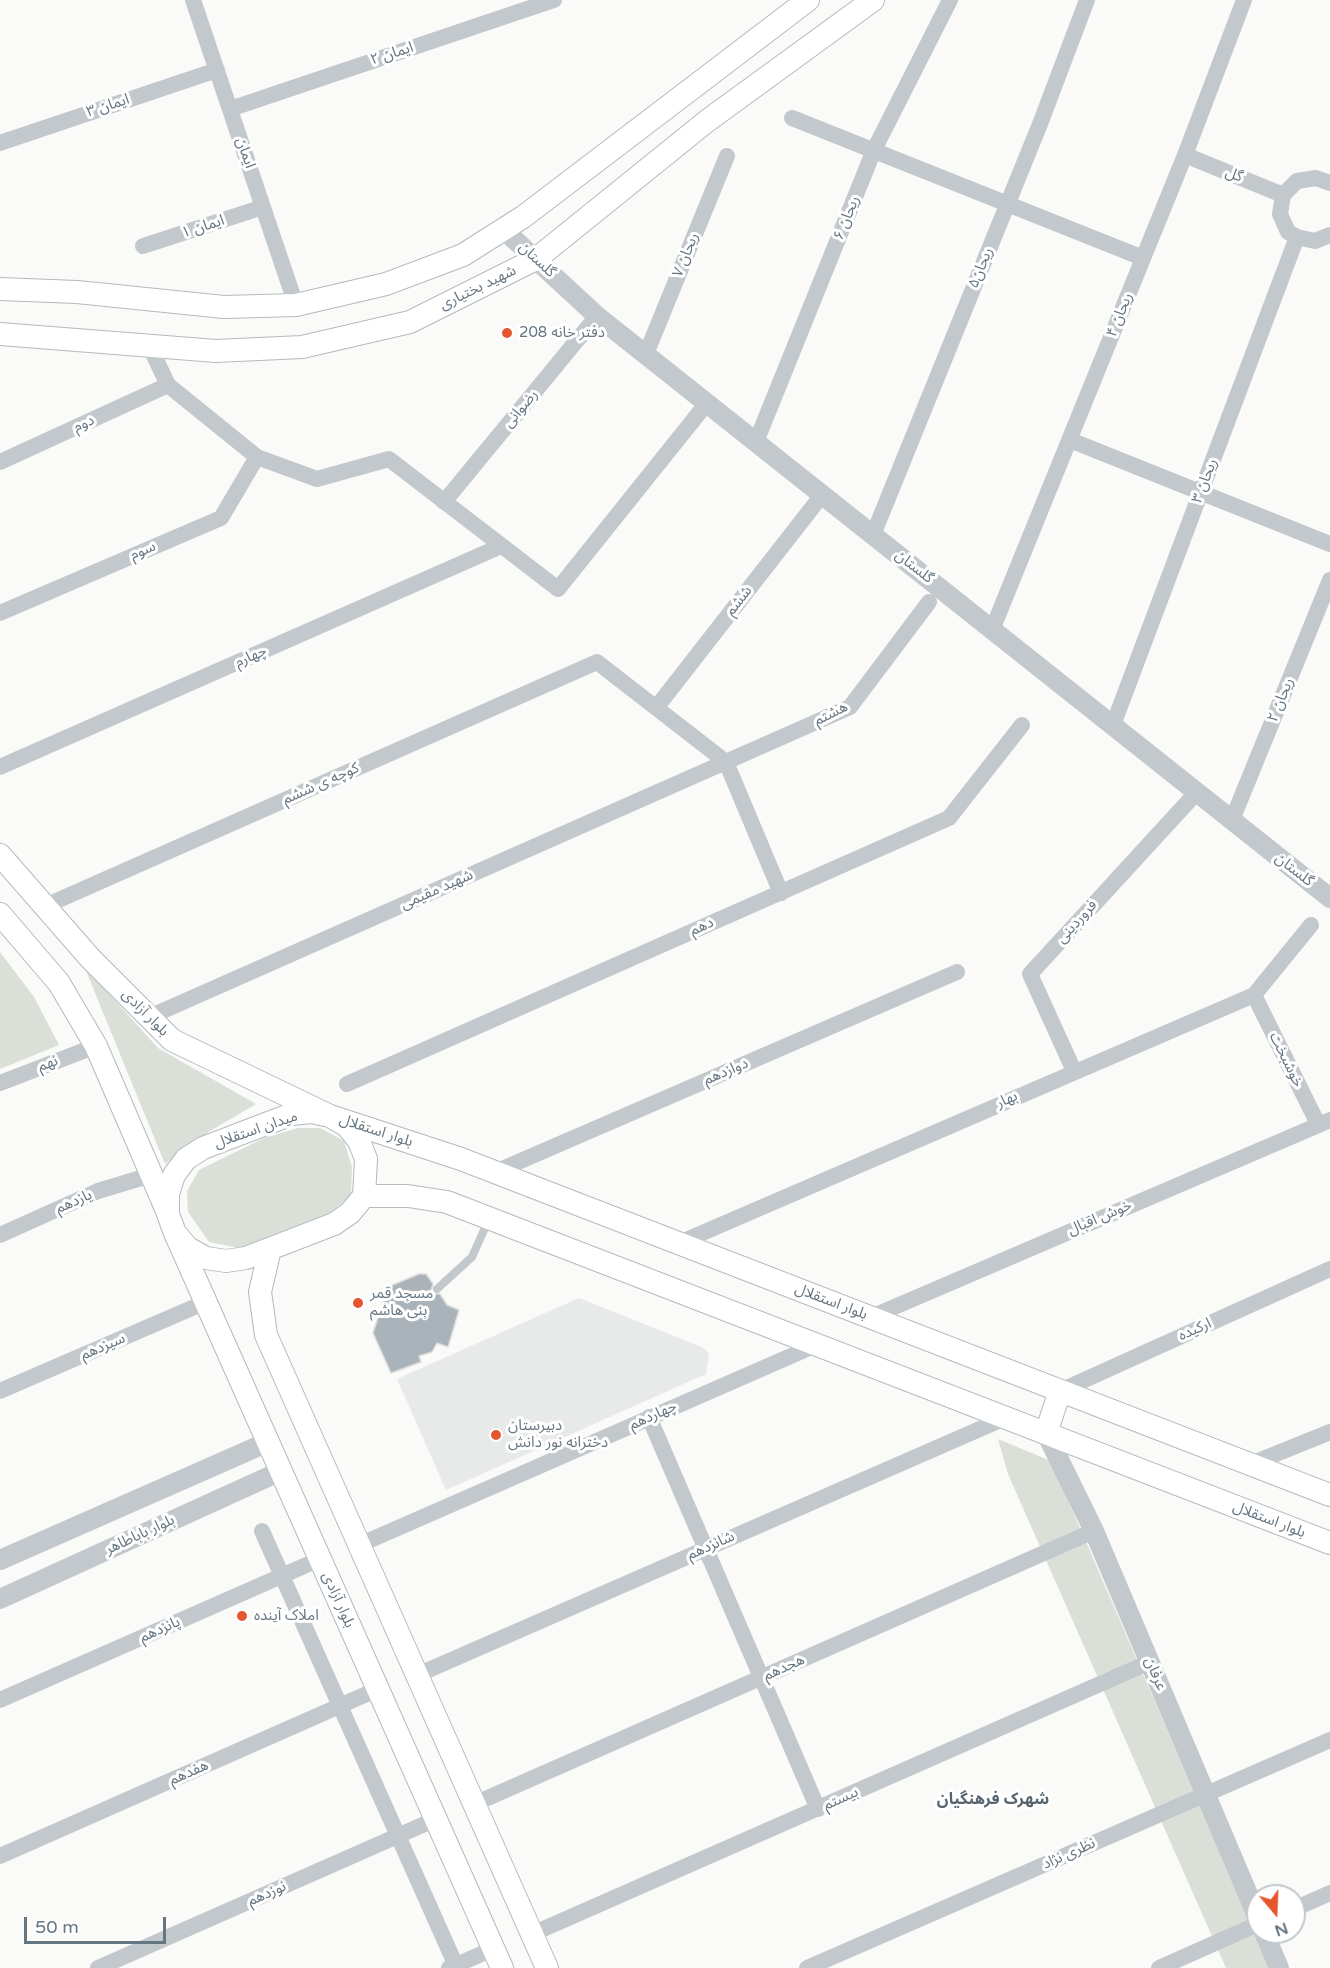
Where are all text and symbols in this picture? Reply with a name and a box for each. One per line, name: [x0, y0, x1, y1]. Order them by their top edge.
street label: ایمان ۲: [368, 39, 416, 69]
street label: ایمان ۳: [84, 91, 132, 121]
street label: ایمان: [231, 135, 259, 171]
street label: گل: [1223, 163, 1245, 187]
street label: ریحان ۶: [830, 193, 864, 243]
street label: ایمان ۱: [179, 212, 227, 242]
street label: ریحان ۷: [669, 230, 703, 280]
street label: گلستان: [515, 239, 559, 281]
street label: ریحان۵: [965, 245, 997, 291]
street label: شهید بختیاری: [437, 262, 519, 314]
street label: ریحان ۴: [1103, 290, 1137, 340]
place label: دفتر خانه 208: [519, 324, 605, 342]
marker: دفتر خانه 208: [500, 326, 514, 340]
street label: رضوانی: [500, 386, 542, 432]
street label: دوم: [71, 411, 97, 437]
street label: ریحان ۳: [1188, 456, 1222, 506]
street label: سوم: [127, 538, 159, 564]
street label: گلستان: [891, 546, 937, 588]
street label: ششم: [722, 582, 756, 620]
street label: چهارم: [232, 642, 270, 672]
street label: ریحان ۲: [1264, 675, 1298, 725]
street label: هشتم: [811, 698, 851, 730]
street label: کوچه ی ششم: [280, 759, 362, 809]
street label: گلستان: [1271, 849, 1317, 891]
street label: شهید مقیمی: [398, 866, 476, 914]
street label: فروردینی: [1053, 897, 1101, 947]
street label: دهم: [687, 914, 717, 940]
street label: بلوار آزادی: [118, 986, 172, 1040]
street label: خوشبخت: [1265, 1030, 1307, 1090]
street label: نهم: [35, 1052, 61, 1076]
street label: دوازدهم: [701, 1055, 751, 1089]
street label: بهار: [994, 1087, 1020, 1113]
street label: میدان استقلال: [212, 1107, 300, 1153]
street label: بلوار استقلال: [337, 1111, 415, 1151]
street label: یازدهم: [53, 1186, 95, 1218]
street label: خوش اقبال: [1065, 1196, 1135, 1240]
street label: بلوار استقلال: [792, 1280, 870, 1324]
place label: مسجد قمر بنی هاشم: [370, 1285, 433, 1320]
marker: مسجد قمر بنی هاشم: [351, 1296, 365, 1310]
street label: ارکیده: [1176, 1315, 1214, 1345]
street label: سیزدهم: [78, 1330, 128, 1364]
street label: چهاردهم: [626, 1398, 680, 1434]
place label: دبیرستان دخترانه نور دانش: [508, 1417, 608, 1452]
marker: دبیرستان دخترانه نور دانش: [489, 1428, 503, 1442]
street label: بلوار استقلال: [1230, 1498, 1308, 1542]
street label: بلوار باباطاهر: [102, 1511, 178, 1559]
street label: شانزدهم: [685, 1528, 737, 1564]
street label: بلوار آزادی: [318, 1569, 358, 1631]
place label: املاک آینده: [254, 1607, 319, 1625]
marker: املاک آینده: [235, 1609, 249, 1623]
street label: پانزدهم: [137, 1613, 183, 1647]
street label: هجدهم: [761, 1651, 807, 1685]
street label: عرفان: [1140, 1655, 1170, 1693]
street label: هفدهم: [167, 1756, 211, 1790]
street label: بیستم: [821, 1783, 861, 1815]
district label: شهرک فرهنگیان: [937, 1790, 1049, 1810]
street label: نظری نژاد: [1040, 1834, 1098, 1874]
street label: نوزدهم: [245, 1878, 289, 1910]
north arrow: [1246, 1884, 1306, 1944]
scale bar: [27, 1905, 170, 1943]
text: 50 m: [35, 1916, 79, 1938]
text: N: [1272, 1918, 1291, 1941]

